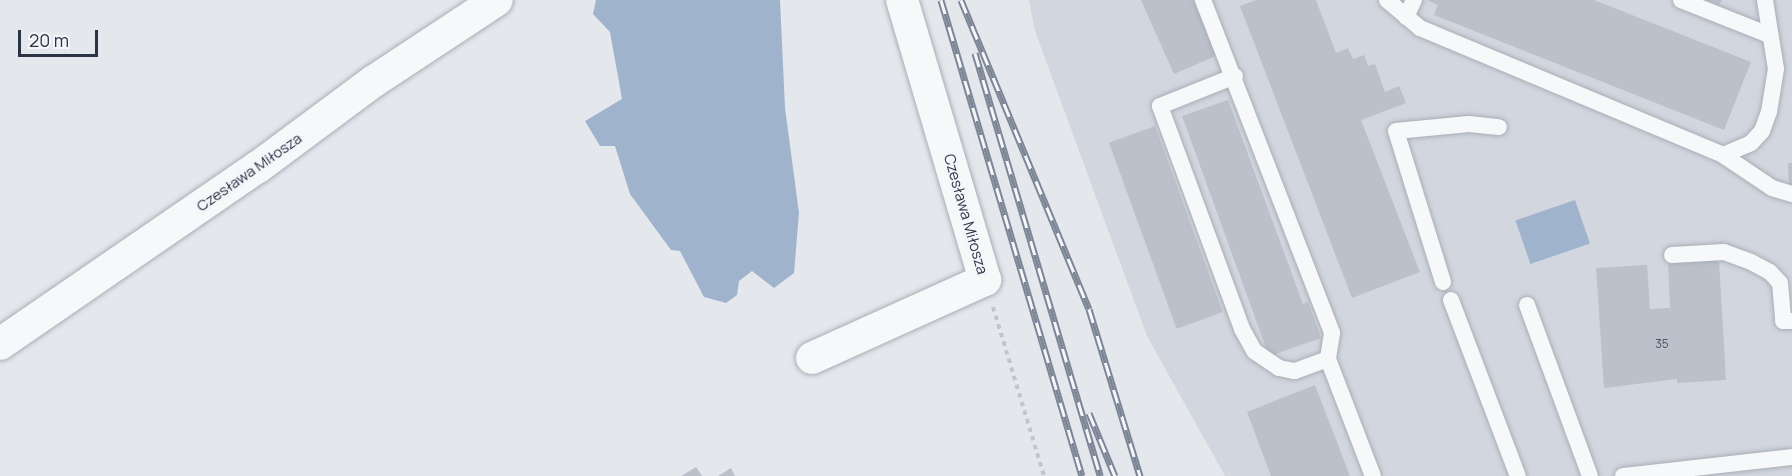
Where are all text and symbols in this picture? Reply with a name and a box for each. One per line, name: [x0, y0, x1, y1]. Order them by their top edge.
scale bar: [21, 18, 100, 56]
text: 20 m: [29, 28, 69, 52]
street label: Czesława Miłosza: [193, 129, 305, 215]
street label: Czesława Miłosza: [940, 152, 992, 276]
house number: 35: [1655, 337, 1669, 351]

